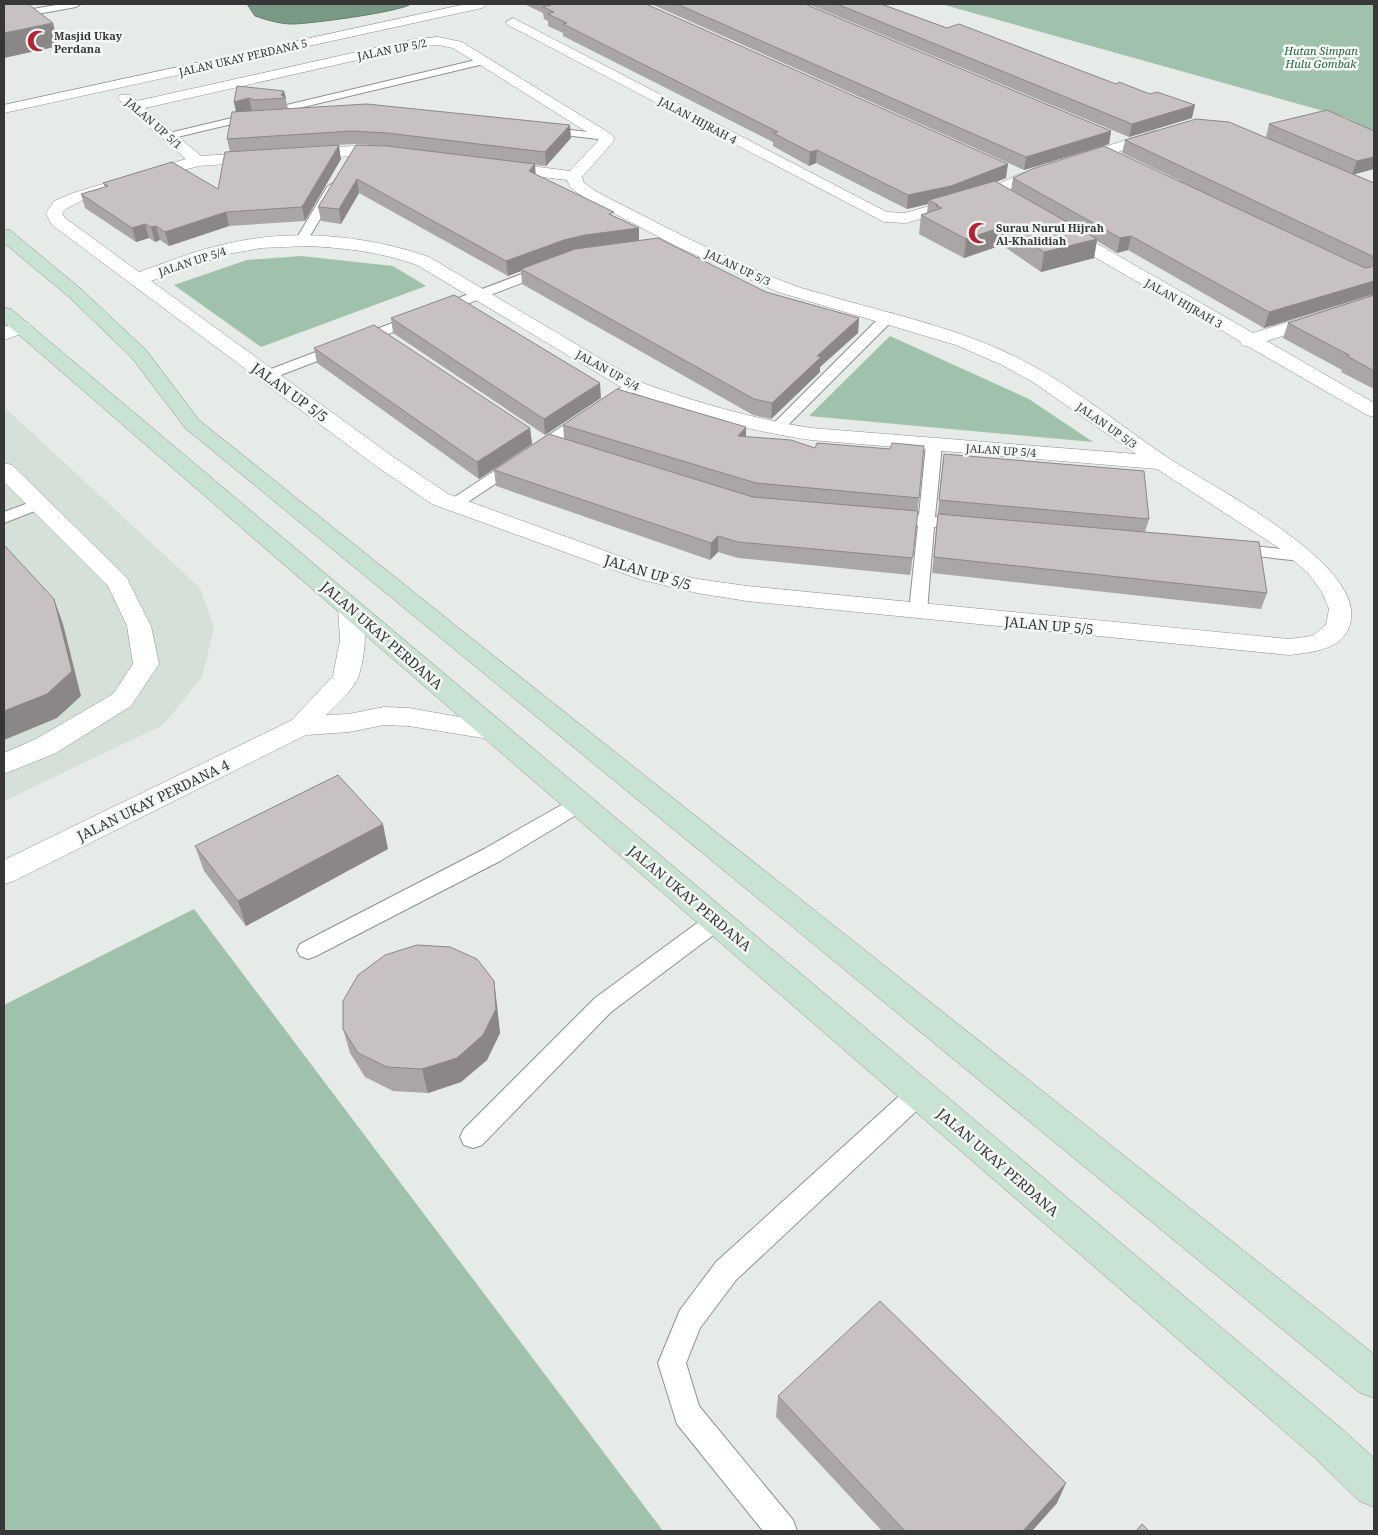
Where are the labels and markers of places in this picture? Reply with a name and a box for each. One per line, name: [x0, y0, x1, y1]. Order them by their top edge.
mosque icon: Masjid Ukay Perdana: [25, 28, 51, 54]
place label: Masjid Ukay Perdana: [54, 28, 123, 56]
mosque icon: Surau Nurul Hijrah Al-Khalidiah: [966, 220, 992, 246]
place label: Surau Nurul Hijrah Al-Khalidiah: [996, 220, 1105, 248]

